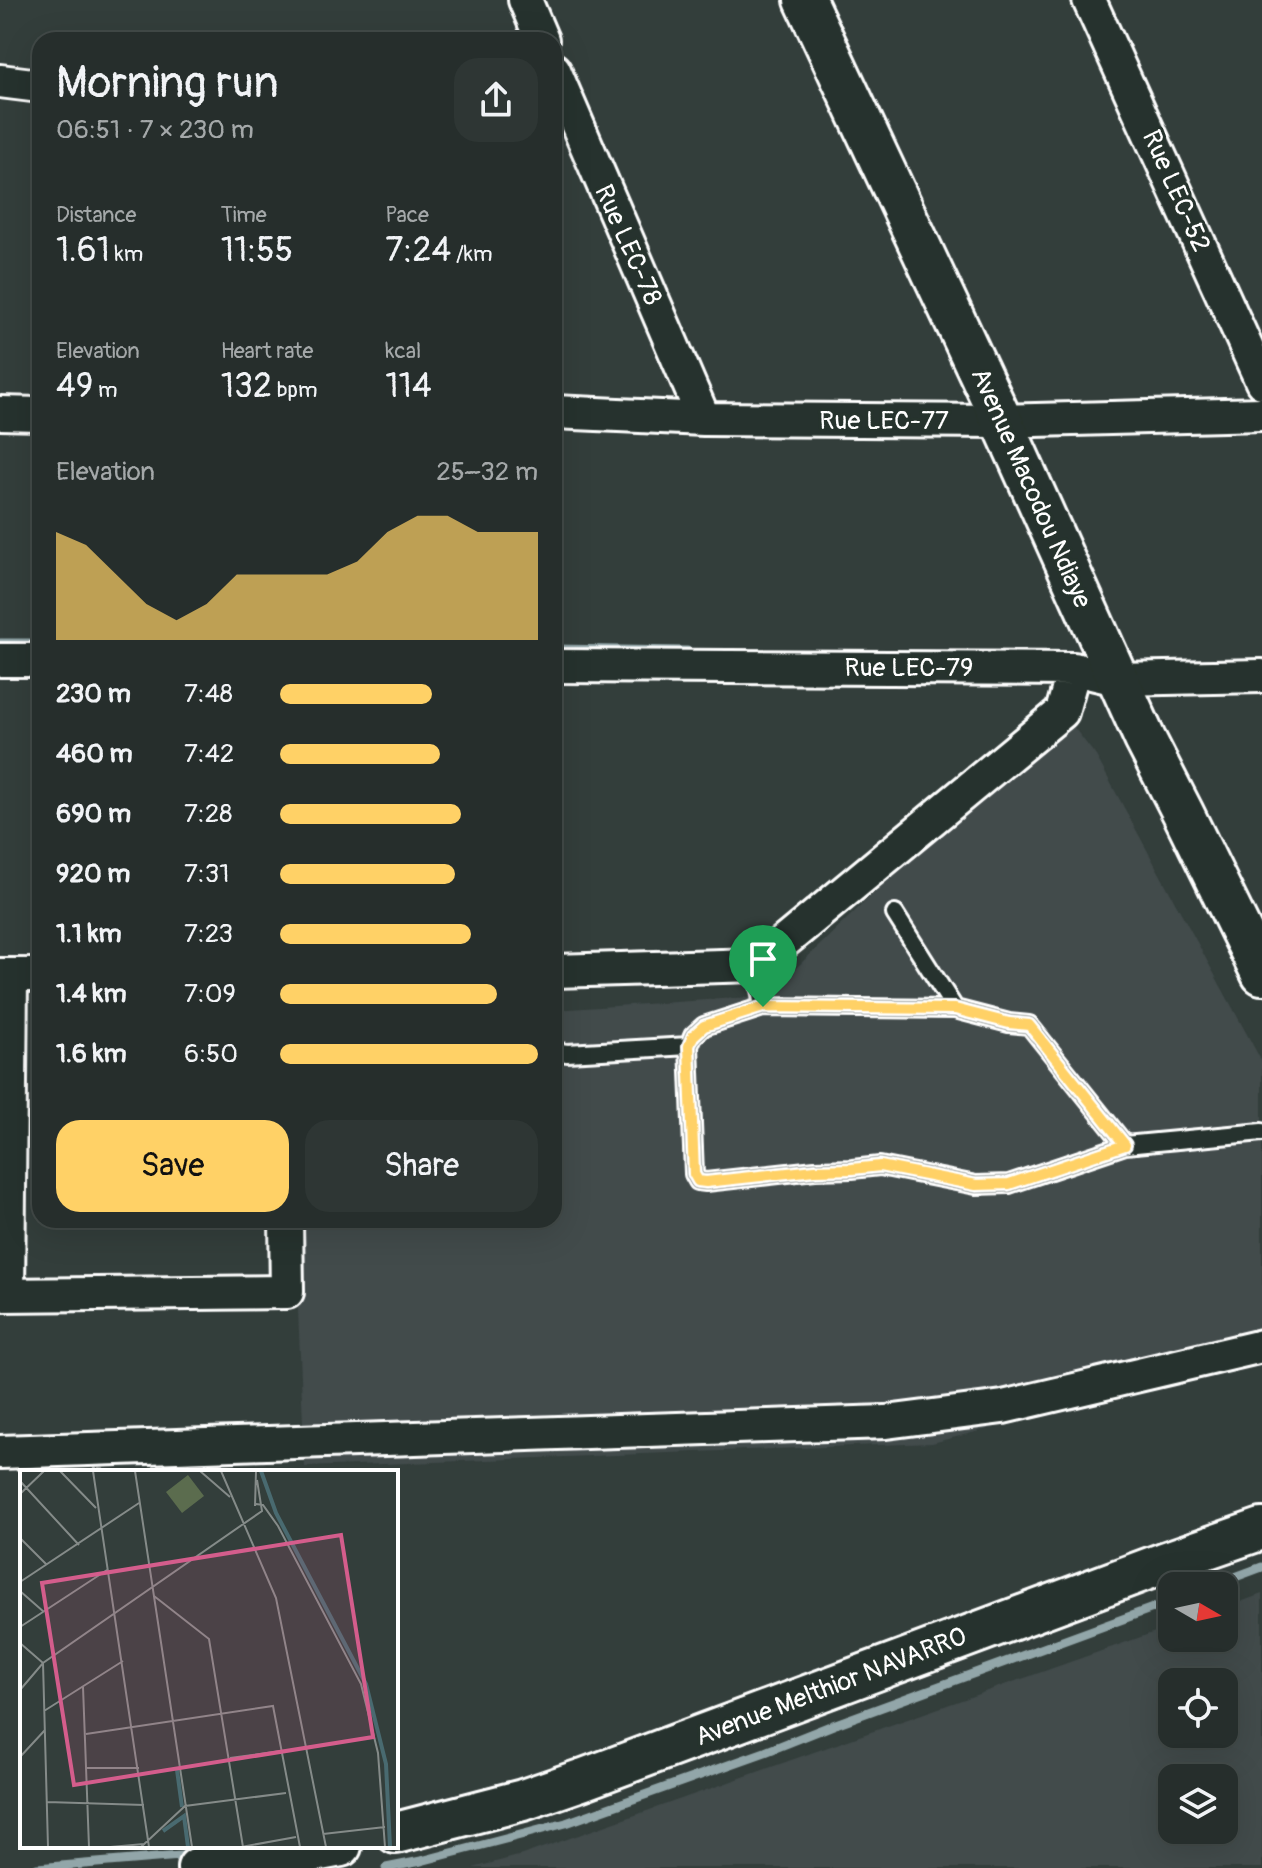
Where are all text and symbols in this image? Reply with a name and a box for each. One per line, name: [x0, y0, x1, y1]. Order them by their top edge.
text: Morning run: [56, 56, 279, 111]
button: share: [454, 58, 538, 142]
text: 06:51 · 7 × 230 m: [56, 114, 254, 146]
street label: Rue LEC-52: [1135, 125, 1217, 257]
street label: Rue LEC-78: [587, 180, 669, 310]
text: Distance: [56, 201, 136, 229]
text: Time: [221, 201, 267, 229]
text: Pace: [385, 201, 429, 229]
text: 1.61: [56, 229, 110, 272]
text: 11:55: [221, 229, 293, 272]
text: 7:24: [385, 229, 451, 272]
text: km: [110, 240, 143, 268]
text: /km: [451, 240, 493, 268]
text: Elevation: [56, 337, 140, 365]
text: Heart rate: [221, 337, 313, 365]
text: kcal: [385, 337, 421, 365]
street label: Avenue Macodou Ndiaye: [964, 363, 1098, 613]
text: 49: [56, 365, 93, 408]
text: 132: [221, 365, 272, 408]
text: 114: [385, 365, 432, 408]
text: m: [93, 376, 118, 404]
text: bpm: [272, 376, 317, 404]
street label: Rue LEC-77: [819, 405, 949, 437]
text: Elevation: [56, 456, 155, 488]
text: 25–32 m: [436, 456, 538, 488]
street label: Rue LEC-79: [844, 652, 974, 684]
text: 230 m: [56, 678, 131, 710]
text: 7:48: [184, 678, 233, 710]
text: 460 m: [56, 738, 133, 770]
text: 7:42: [184, 738, 234, 770]
text: 690 m: [56, 798, 131, 830]
text: 7:28: [184, 798, 232, 830]
text: 920 m: [56, 858, 130, 890]
text: 7:31: [184, 858, 229, 890]
text: 1.1 km: [56, 918, 122, 950]
text: 7:23: [184, 918, 233, 950]
pin: [729, 925, 797, 1007]
icon: arrive: [741, 937, 785, 981]
text: 1.4 km: [56, 978, 127, 1010]
text: 7:09: [184, 978, 236, 1010]
text: 1.6 km: [56, 1038, 127, 1070]
text: 6:50: [184, 1038, 238, 1070]
button: Save: [56, 1120, 289, 1212]
button: Share: [305, 1120, 538, 1212]
inset map: [20, 1470, 398, 1848]
north arrow: [1158, 1572, 1238, 1652]
map controls: [1158, 1572, 1238, 1844]
street label: Avenue Melthior NAVARRO: [691, 1620, 971, 1754]
button: locate: [1158, 1668, 1238, 1748]
button: layers: [1158, 1764, 1238, 1844]

